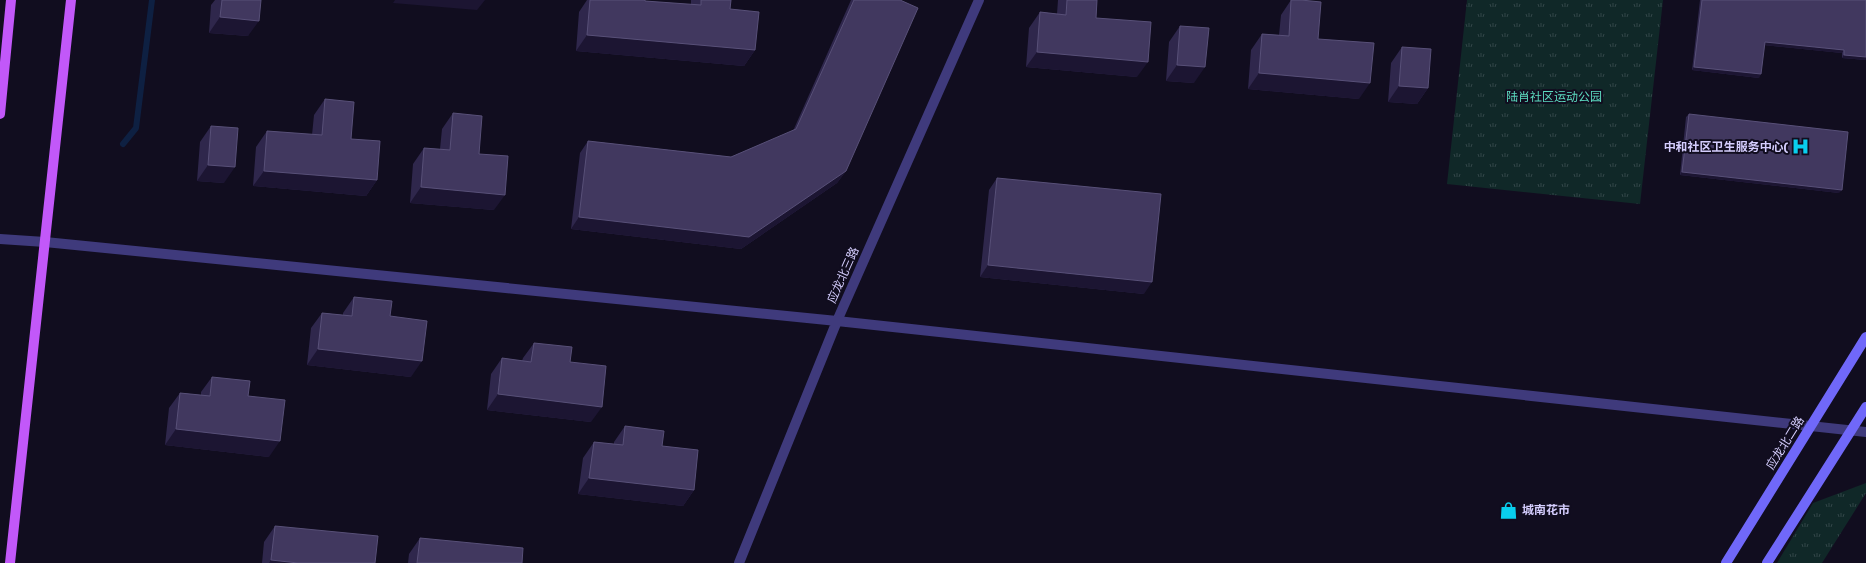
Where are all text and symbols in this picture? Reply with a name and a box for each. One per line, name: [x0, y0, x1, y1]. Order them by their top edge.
park label: 陆肖社区运动公园: [1506, 90, 1602, 104]
hospital icon: 中和社区卫生服务中心(: [1791, 137, 1811, 157]
place label: 中和社区卫生服务中心(: [1663, 140, 1788, 154]
street label: 应龙北三路: [824, 245, 862, 305]
street label: 应龙北二路: [1763, 414, 1807, 472]
shop icon: 城南花市: [1499, 500, 1519, 520]
place label: 城南花市: [1522, 503, 1570, 517]

